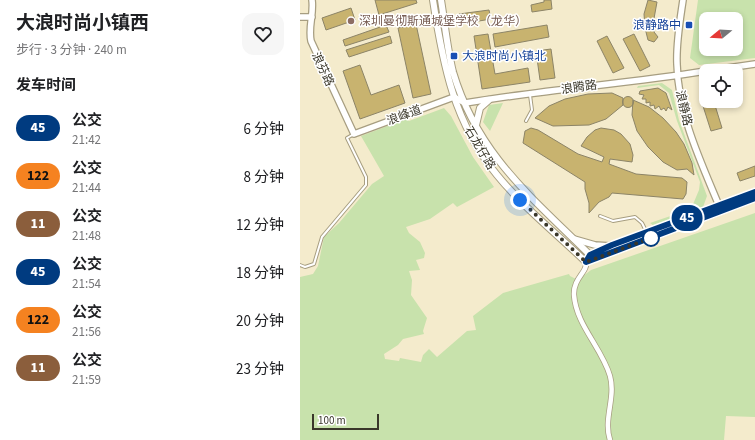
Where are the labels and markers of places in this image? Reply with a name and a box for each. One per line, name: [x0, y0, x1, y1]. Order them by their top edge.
place label: 深圳曼彻斯通城堡学校（龙华）: [359, 13, 527, 30]
marker: 深圳曼彻斯通城堡学校（龙华）: [346, 16, 356, 26]
place label: 浪静路中: [633, 17, 681, 34]
marker: 浪静路中: [684, 20, 694, 30]
place label: 大浪时尚小镇北: [462, 48, 546, 65]
marker: 大浪时尚小镇北: [449, 51, 459, 61]
unlabelled marker: [642, 229, 660, 247]

